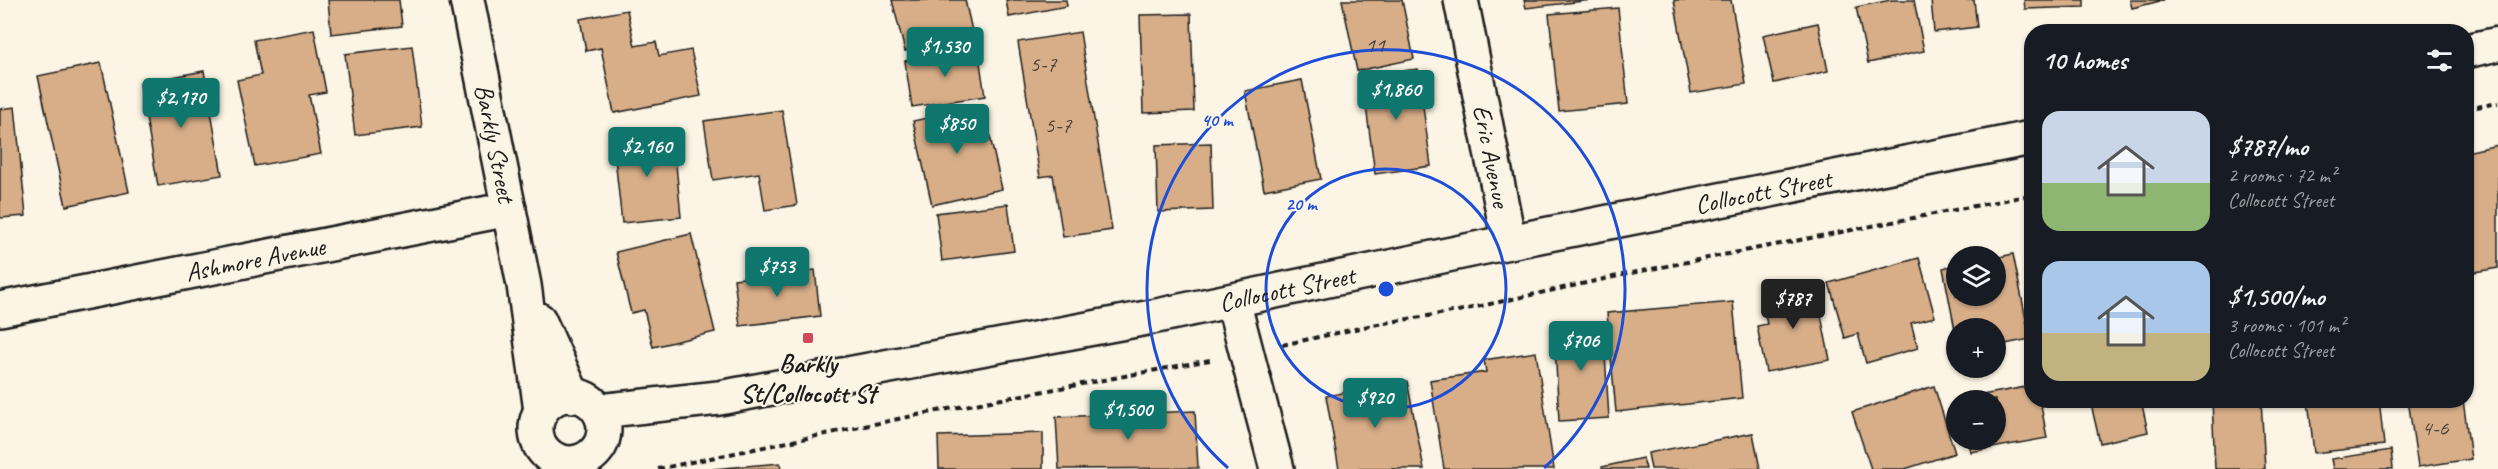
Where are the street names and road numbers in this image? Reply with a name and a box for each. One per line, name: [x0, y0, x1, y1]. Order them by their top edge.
street label: Barkly Street: [467, 81, 524, 207]
street label: Eric Avenue: [1465, 102, 1518, 213]
street label: Collocott Street: [1692, 162, 1836, 222]
street label: Ashmore Avenue: [183, 229, 329, 289]
street label: Collocott Street: [1216, 258, 1360, 319]

